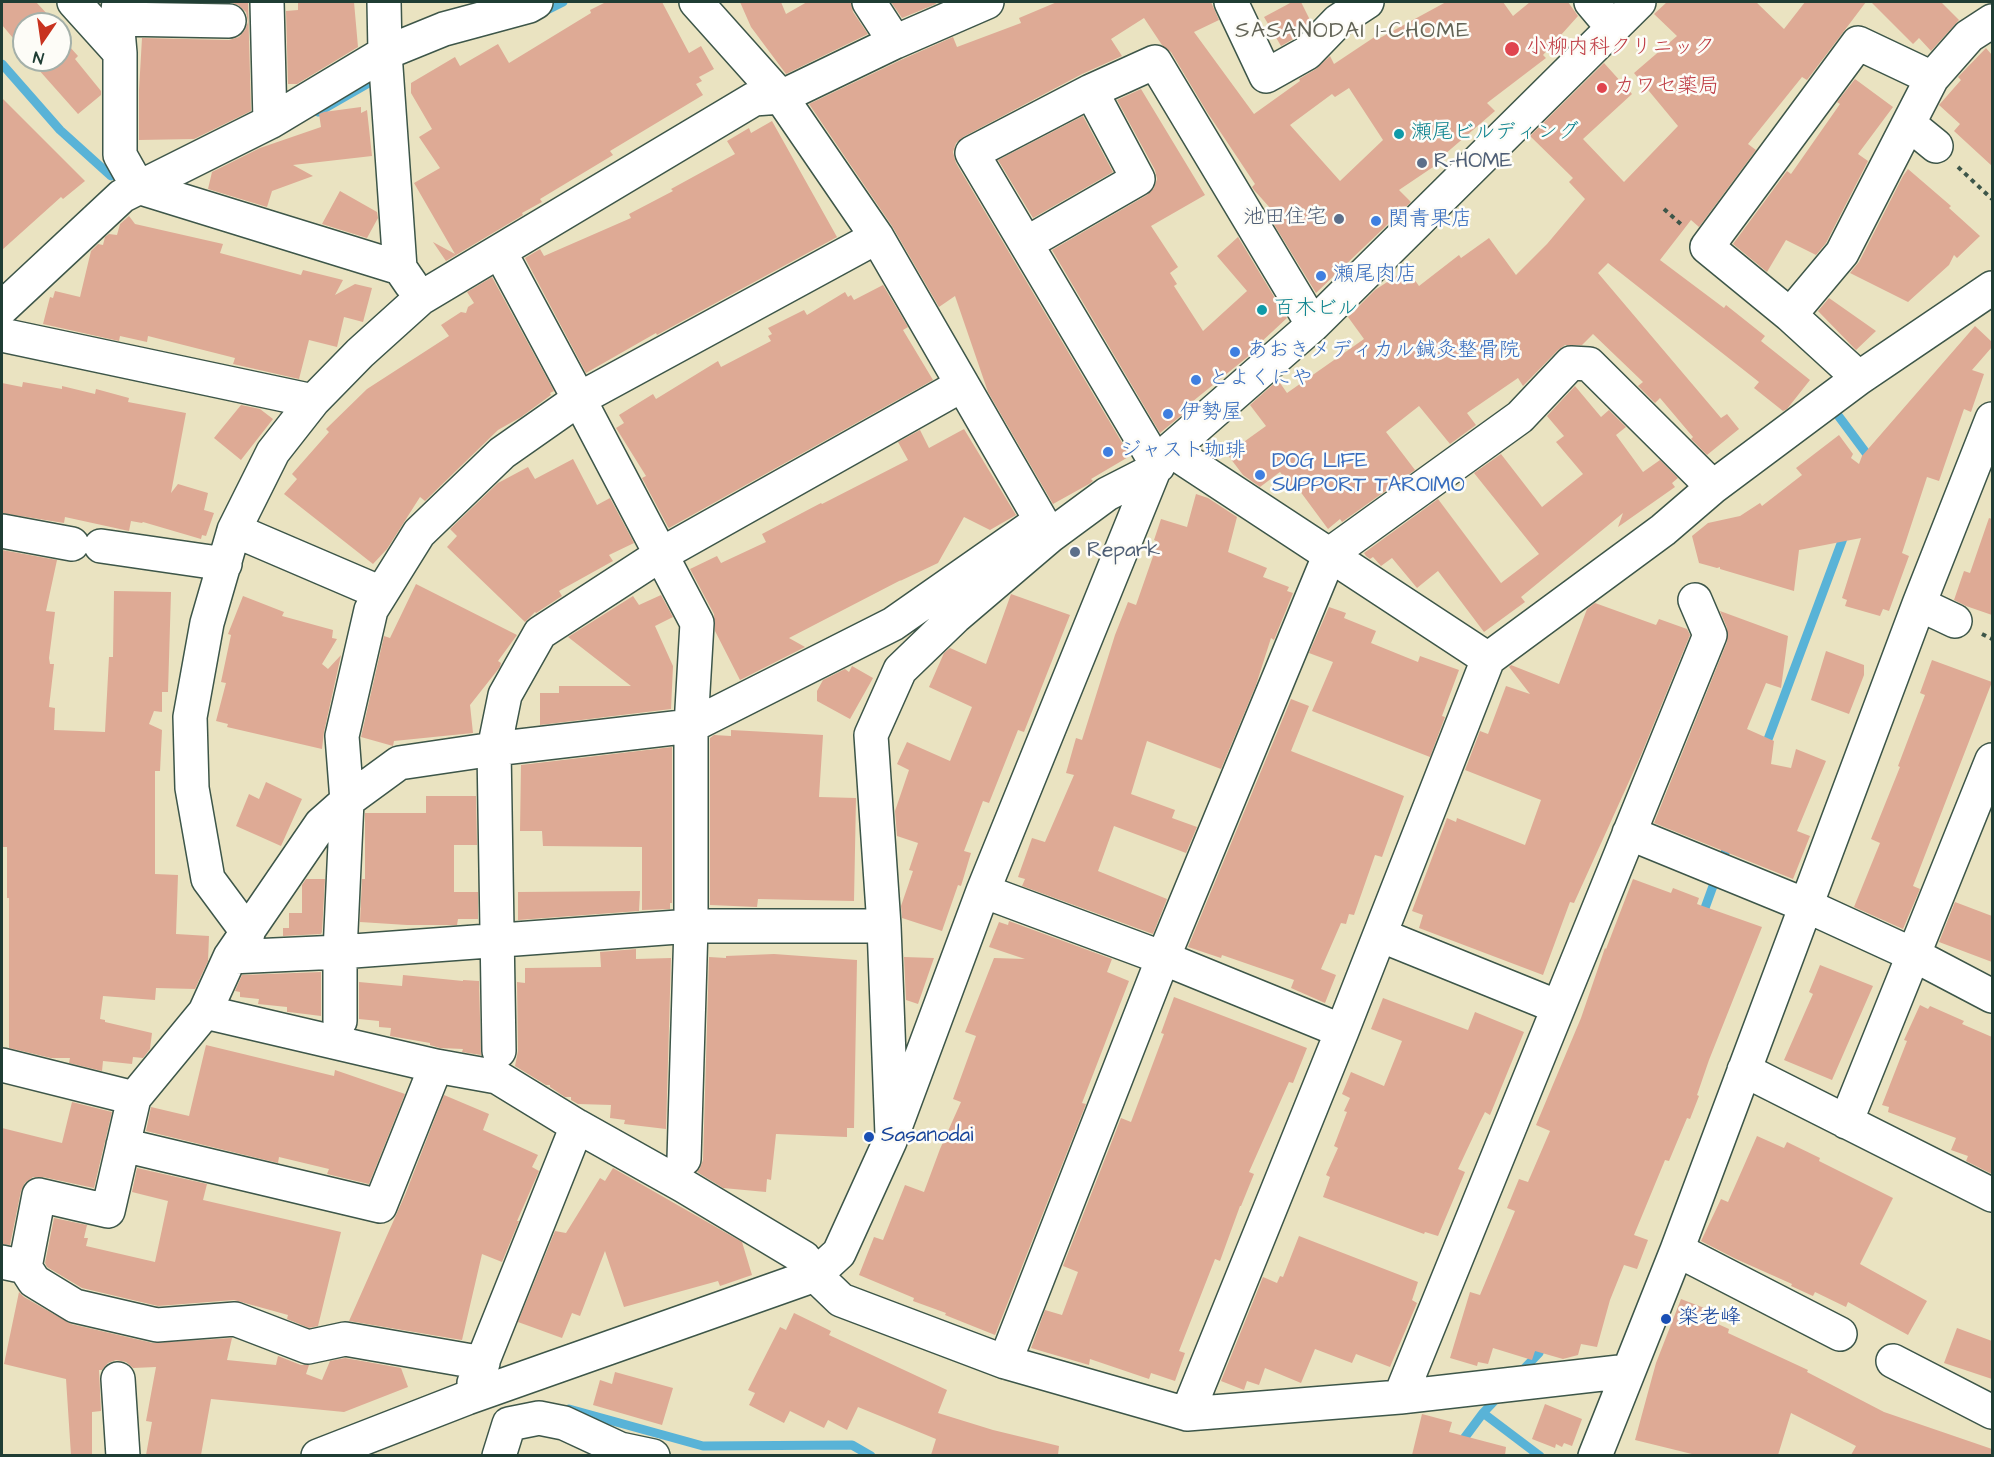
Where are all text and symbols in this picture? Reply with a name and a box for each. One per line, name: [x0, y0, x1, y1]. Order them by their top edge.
north arrow: [12, 12, 72, 72]
district label: SASANODAI 1-CHOME: [1235, 19, 1471, 45]
place label: 小柳内科クリニック: [1526, 36, 1715, 62]
marker: 小柳内科クリニック: [1503, 40, 1521, 58]
text: N: [31, 46, 46, 69]
place label: カワセ薬局: [1614, 75, 1719, 101]
marker: カワセ薬局: [1595, 81, 1609, 95]
place label: 瀬尾ビルディング: [1411, 121, 1579, 147]
marker: 瀬尾ビルディング: [1392, 127, 1406, 141]
place label: R-HOME: [1434, 150, 1512, 176]
marker: R-HOME: [1415, 156, 1429, 170]
place label: 池田住宅: [1243, 206, 1327, 232]
place label: 関青果店: [1388, 208, 1472, 234]
marker: 池田住宅: [1332, 212, 1346, 226]
marker: 関青果店: [1369, 214, 1383, 228]
place label: 瀬尾肉店: [1333, 263, 1417, 289]
marker: 瀬尾肉店: [1314, 269, 1328, 283]
place label: 百木ビル: [1274, 297, 1358, 323]
marker: 百木ビル: [1255, 303, 1269, 317]
place label: あおきメディカル鍼灸整骨院: [1247, 339, 1520, 365]
marker: あおきメディカル鍼灸整骨院: [1228, 345, 1242, 359]
place label: とよくにや: [1208, 367, 1313, 393]
marker: とよくにや: [1189, 373, 1203, 387]
place label: 伊勢屋: [1180, 401, 1243, 427]
marker: 伊勢屋: [1161, 407, 1175, 421]
place label: ジャスト珈琲: [1120, 439, 1246, 465]
marker: ジャスト珈琲: [1101, 445, 1115, 459]
place label: DOG LIFE SUPPORT TAROIMO: [1272, 450, 1465, 500]
marker: DOG LIFE SUPPORT TAROIMO: [1253, 468, 1267, 482]
place label: Repark: [1087, 539, 1160, 565]
marker: Repark: [1068, 545, 1082, 559]
place label: Sasanodai: [881, 1124, 973, 1150]
marker: Sasanodai: [862, 1130, 876, 1144]
place label: 楽老峰: [1678, 1306, 1741, 1332]
marker: 楽老峰: [1659, 1312, 1673, 1326]

